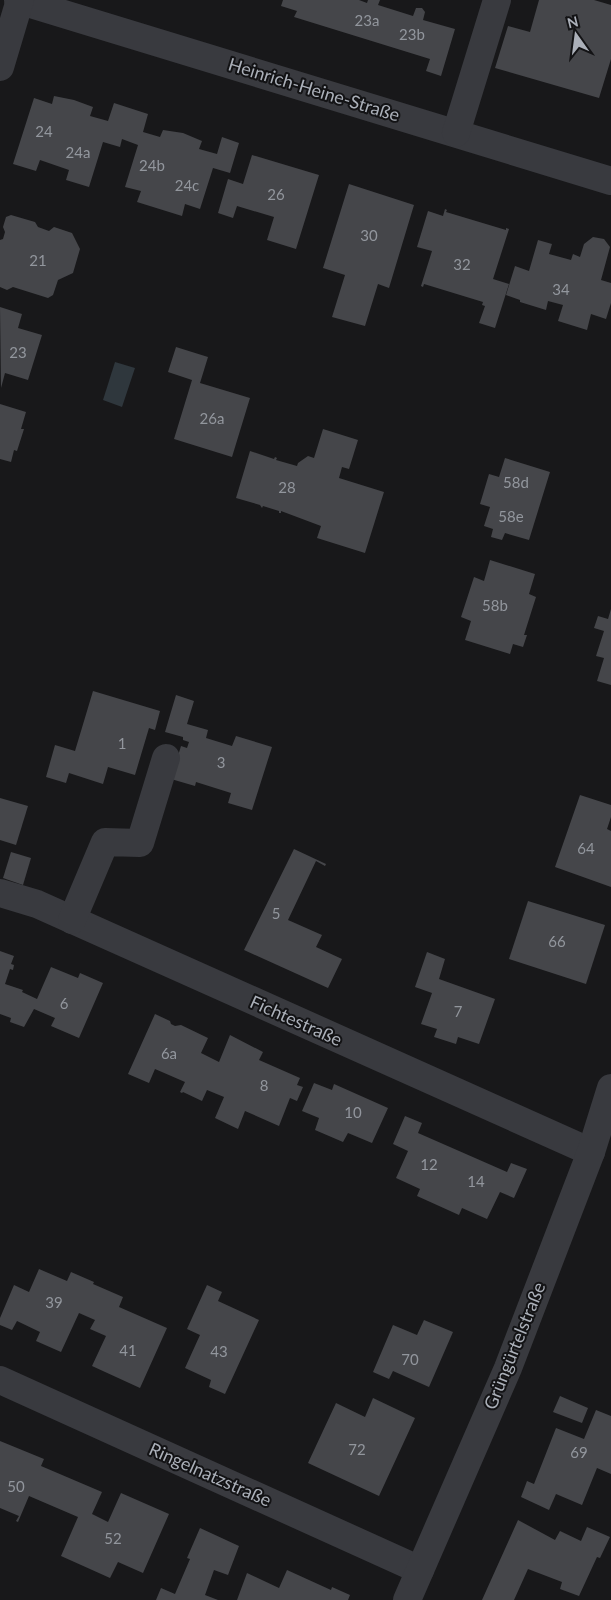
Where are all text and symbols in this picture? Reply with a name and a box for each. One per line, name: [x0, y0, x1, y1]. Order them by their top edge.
north arrow: [551, 10, 601, 60]
house number: 23a: [355, 11, 379, 29]
text: N: [565, 12, 580, 31]
house number: 23b: [399, 25, 425, 43]
street label: Heinrich-Heine-Straße: [226, 52, 403, 126]
house number: 24: [35, 122, 53, 140]
house number: 24a: [66, 143, 90, 161]
house number: 24b: [139, 156, 165, 174]
house number: 24c: [175, 176, 199, 194]
house number: 26: [267, 185, 285, 203]
house number: 30: [360, 226, 378, 244]
house number: 21: [29, 251, 47, 269]
house number: 32: [453, 255, 471, 273]
house number: 34: [552, 280, 570, 298]
house number: 23: [9, 343, 27, 361]
house number: 26a: [200, 409, 224, 427]
house number: 58d: [503, 473, 529, 491]
house number: 28: [278, 478, 296, 496]
house number: 58e: [498, 507, 524, 525]
house number: 58b: [482, 596, 508, 614]
house number: 1: [118, 734, 126, 752]
house number: 3: [217, 753, 225, 771]
house number: 64: [577, 839, 595, 857]
house number: 5: [272, 904, 280, 922]
house number: 66: [548, 932, 566, 950]
street label: Fichtestraße: [247, 990, 346, 1050]
house number: 6: [60, 994, 69, 1012]
house number: 7: [454, 1002, 463, 1020]
house number: 6a: [161, 1044, 177, 1062]
house number: 8: [260, 1076, 268, 1094]
house number: 10: [344, 1103, 362, 1121]
house number: 12: [420, 1155, 438, 1173]
house number: 14: [467, 1172, 485, 1190]
street label: Grüngürtelstraße: [479, 1279, 550, 1412]
house number: 39: [45, 1293, 63, 1311]
house number: 41: [119, 1341, 137, 1359]
house number: 43: [210, 1342, 228, 1360]
house number: 70: [401, 1350, 419, 1368]
street label: Ringelnatzstraße: [146, 1437, 275, 1511]
house number: 72: [348, 1440, 366, 1458]
house number: 69: [570, 1443, 588, 1461]
house number: 50: [7, 1477, 25, 1495]
house number: 52: [104, 1529, 122, 1547]

